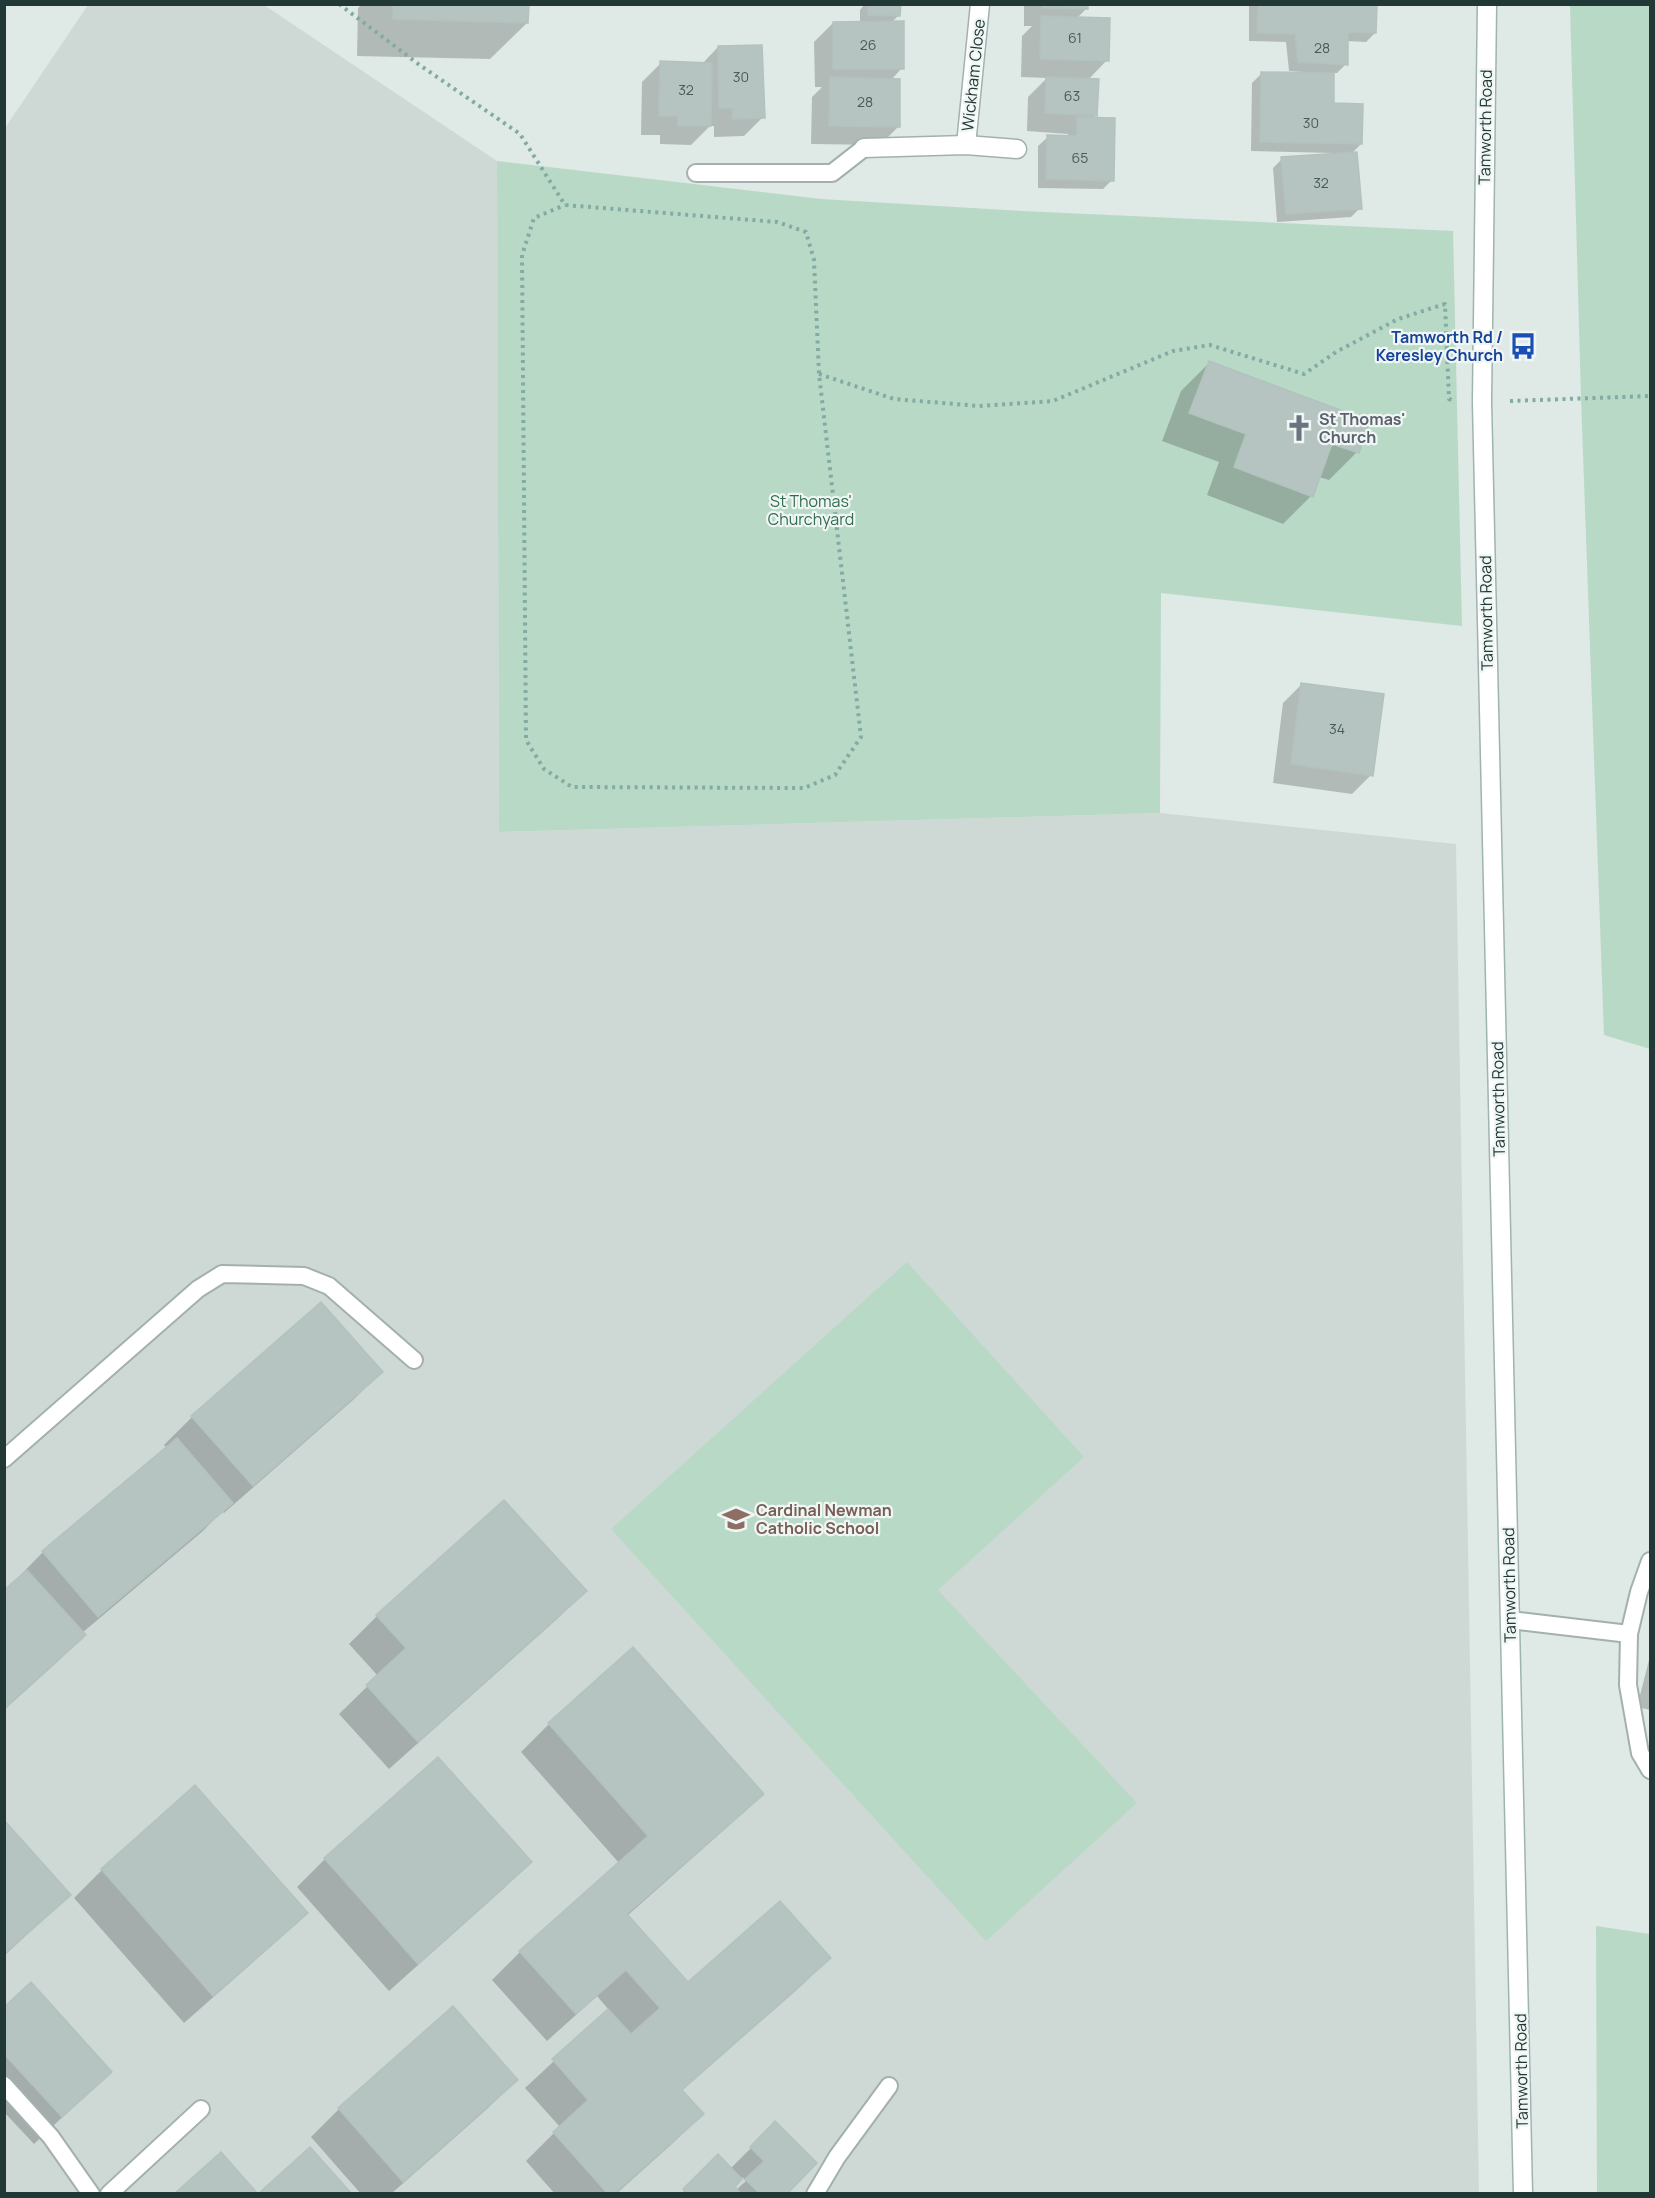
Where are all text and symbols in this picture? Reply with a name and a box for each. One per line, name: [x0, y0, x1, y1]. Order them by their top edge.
street label: Wickham Close: [956, 18, 990, 132]
house number: 61: [1068, 28, 1082, 47]
house number: 26: [860, 35, 876, 54]
house number: 28: [1314, 38, 1330, 57]
house number: 30: [733, 67, 749, 86]
street label: Tamworth Road: [1473, 69, 1497, 185]
house number: 32: [678, 80, 694, 99]
house number: 63: [1064, 86, 1080, 105]
house number: 28: [857, 92, 873, 111]
house number: 30: [1303, 113, 1319, 132]
house number: 65: [1072, 148, 1088, 167]
house number: 32: [1313, 173, 1329, 192]
place label: Tamworth Rd / Keresley Church: [1376, 326, 1503, 366]
bus stop icon: Tamworth Rd / Keresley Church: [1508, 331, 1538, 361]
place label: St Thomas' Church: [1319, 408, 1405, 448]
church icon: St Thomas' Church: [1284, 413, 1314, 443]
park label: St Thomas' Churchyard: [768, 490, 854, 530]
street label: Tamworth Road: [1474, 555, 1498, 671]
house number: 34: [1329, 719, 1345, 738]
street label: Tamworth Road: [1486, 1041, 1510, 1157]
place label: Cardinal Newman Catholic School: [756, 1499, 892, 1539]
school or university icon: Cardinal Newman Catholic School: [721, 1504, 751, 1534]
street label: Tamworth Road: [1497, 1527, 1521, 1643]
street label: Tamworth Road: [1509, 2013, 1533, 2129]

